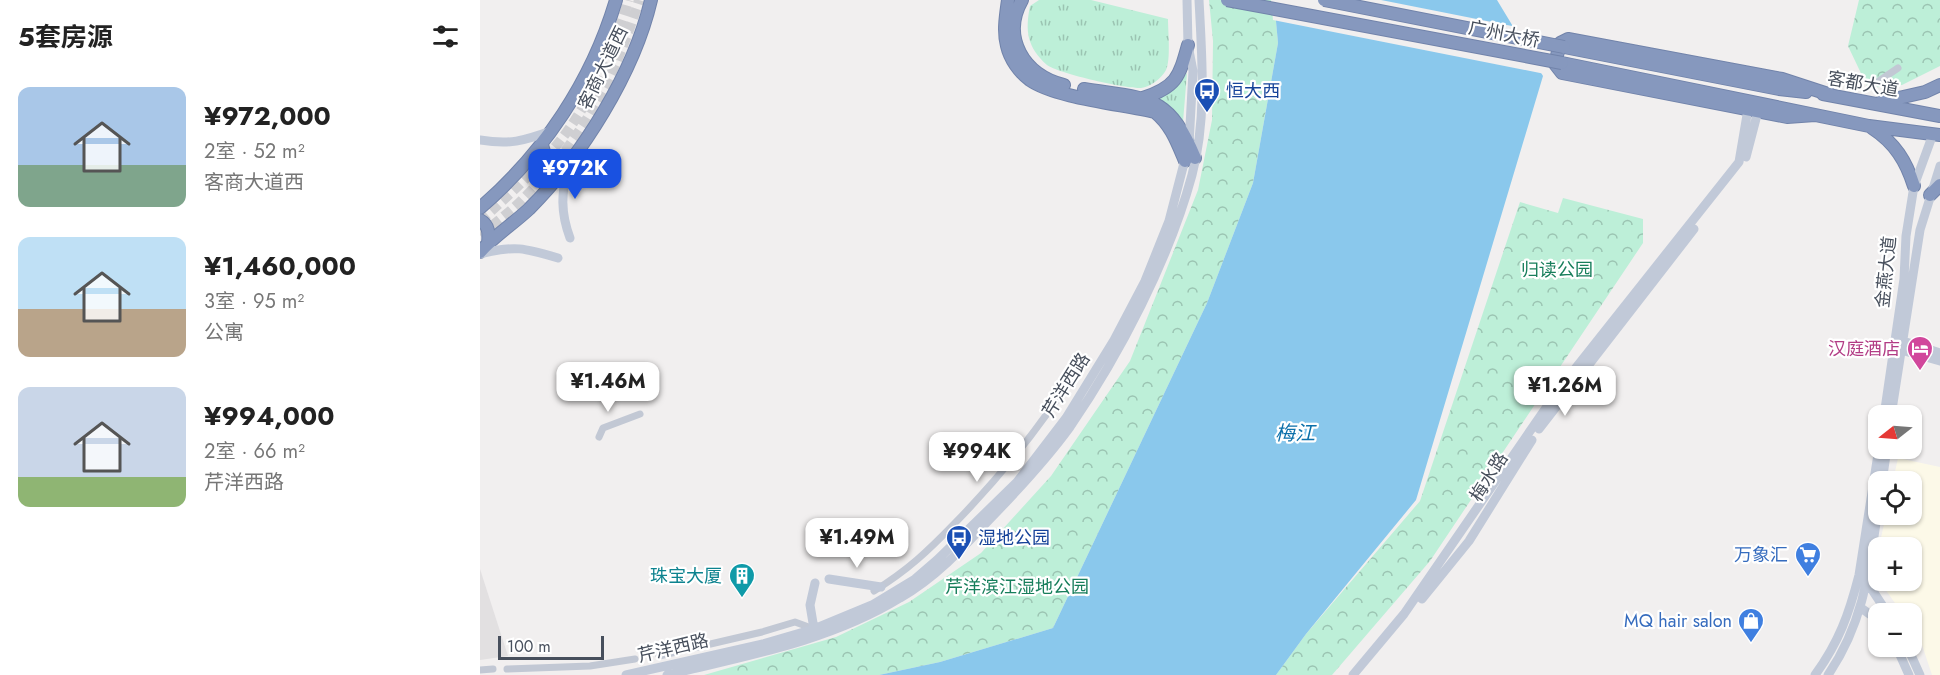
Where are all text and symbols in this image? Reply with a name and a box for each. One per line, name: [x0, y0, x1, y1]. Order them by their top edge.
street label: 广州大桥: [1466, 14, 1542, 54]
text: 5套房源: [18, 18, 113, 56]
icon: filters: [429, 20, 462, 53]
street label: 客商大道西: [572, 22, 634, 114]
street label: 客都大道: [1825, 65, 1901, 103]
bus stop icon: 恒大西: [1192, 76, 1222, 114]
place label: 恒大西: [1226, 78, 1280, 104]
text: ¥972,000: [204, 97, 331, 135]
icon: home: [66, 111, 138, 183]
text: 2室 · 52 m²: [204, 137, 305, 166]
pin: ¥972K: [533, 149, 617, 200]
text: ¥972K: [542, 154, 608, 183]
text: 客商大道西: [204, 168, 304, 197]
street label: 金燕大道: [1869, 235, 1903, 309]
text: ¥1,460,000: [204, 247, 356, 285]
park label: 归读公园: [1521, 257, 1593, 283]
icon: home: [66, 261, 138, 333]
text: 3室 · 95 m²: [204, 287, 304, 316]
text: 公寓: [204, 318, 244, 347]
hotel icon: 汉庭酒店: [1905, 334, 1935, 372]
place label: 汉庭酒店: [1828, 336, 1900, 362]
street label: 芹洋西路: [1036, 348, 1096, 422]
pin: ¥1.46M: [559, 362, 657, 413]
pin: ¥1.26M: [1516, 366, 1614, 417]
text: ¥1.46M: [570, 367, 646, 396]
text: ¥1.26M: [1528, 371, 1602, 400]
text: ¥994,000: [204, 397, 334, 435]
north arrow: [1868, 405, 1922, 459]
map controls: [1868, 405, 1922, 657]
icon: home: [66, 411, 138, 483]
water label: 梅江: [1275, 419, 1317, 448]
pin: ¥994K: [935, 432, 1019, 483]
text: 2室 · 66 m²: [204, 437, 305, 466]
text: ¥994K: [943, 437, 1011, 466]
street label: 梅水路: [1464, 447, 1514, 507]
text: 芹洋西路: [204, 468, 284, 497]
button: locate: [1868, 471, 1922, 525]
pin: ¥1.49M: [808, 518, 906, 569]
text: ¥1.49M: [819, 523, 895, 552]
bus stop icon: 湿地公园: [944, 523, 974, 561]
place label: 湿地公园: [978, 525, 1050, 551]
button: +: [1868, 537, 1922, 591]
supermarket icon: 万象汇: [1793, 540, 1823, 578]
place label: 万象汇: [1734, 542, 1788, 568]
building icon: 珠宝大厦: [727, 561, 757, 599]
place label: 珠宝大厦: [650, 563, 722, 589]
park label: 芹洋滨江湿地公园: [945, 574, 1089, 600]
button: −: [1868, 603, 1922, 657]
shop icon: MQ hair salon: [1736, 606, 1766, 644]
place label: MQ hair salon: [1624, 608, 1732, 634]
street label: 芹洋西路: [635, 627, 711, 669]
scale bar: [498, 633, 604, 660]
text: 100 m: [507, 635, 551, 658]

